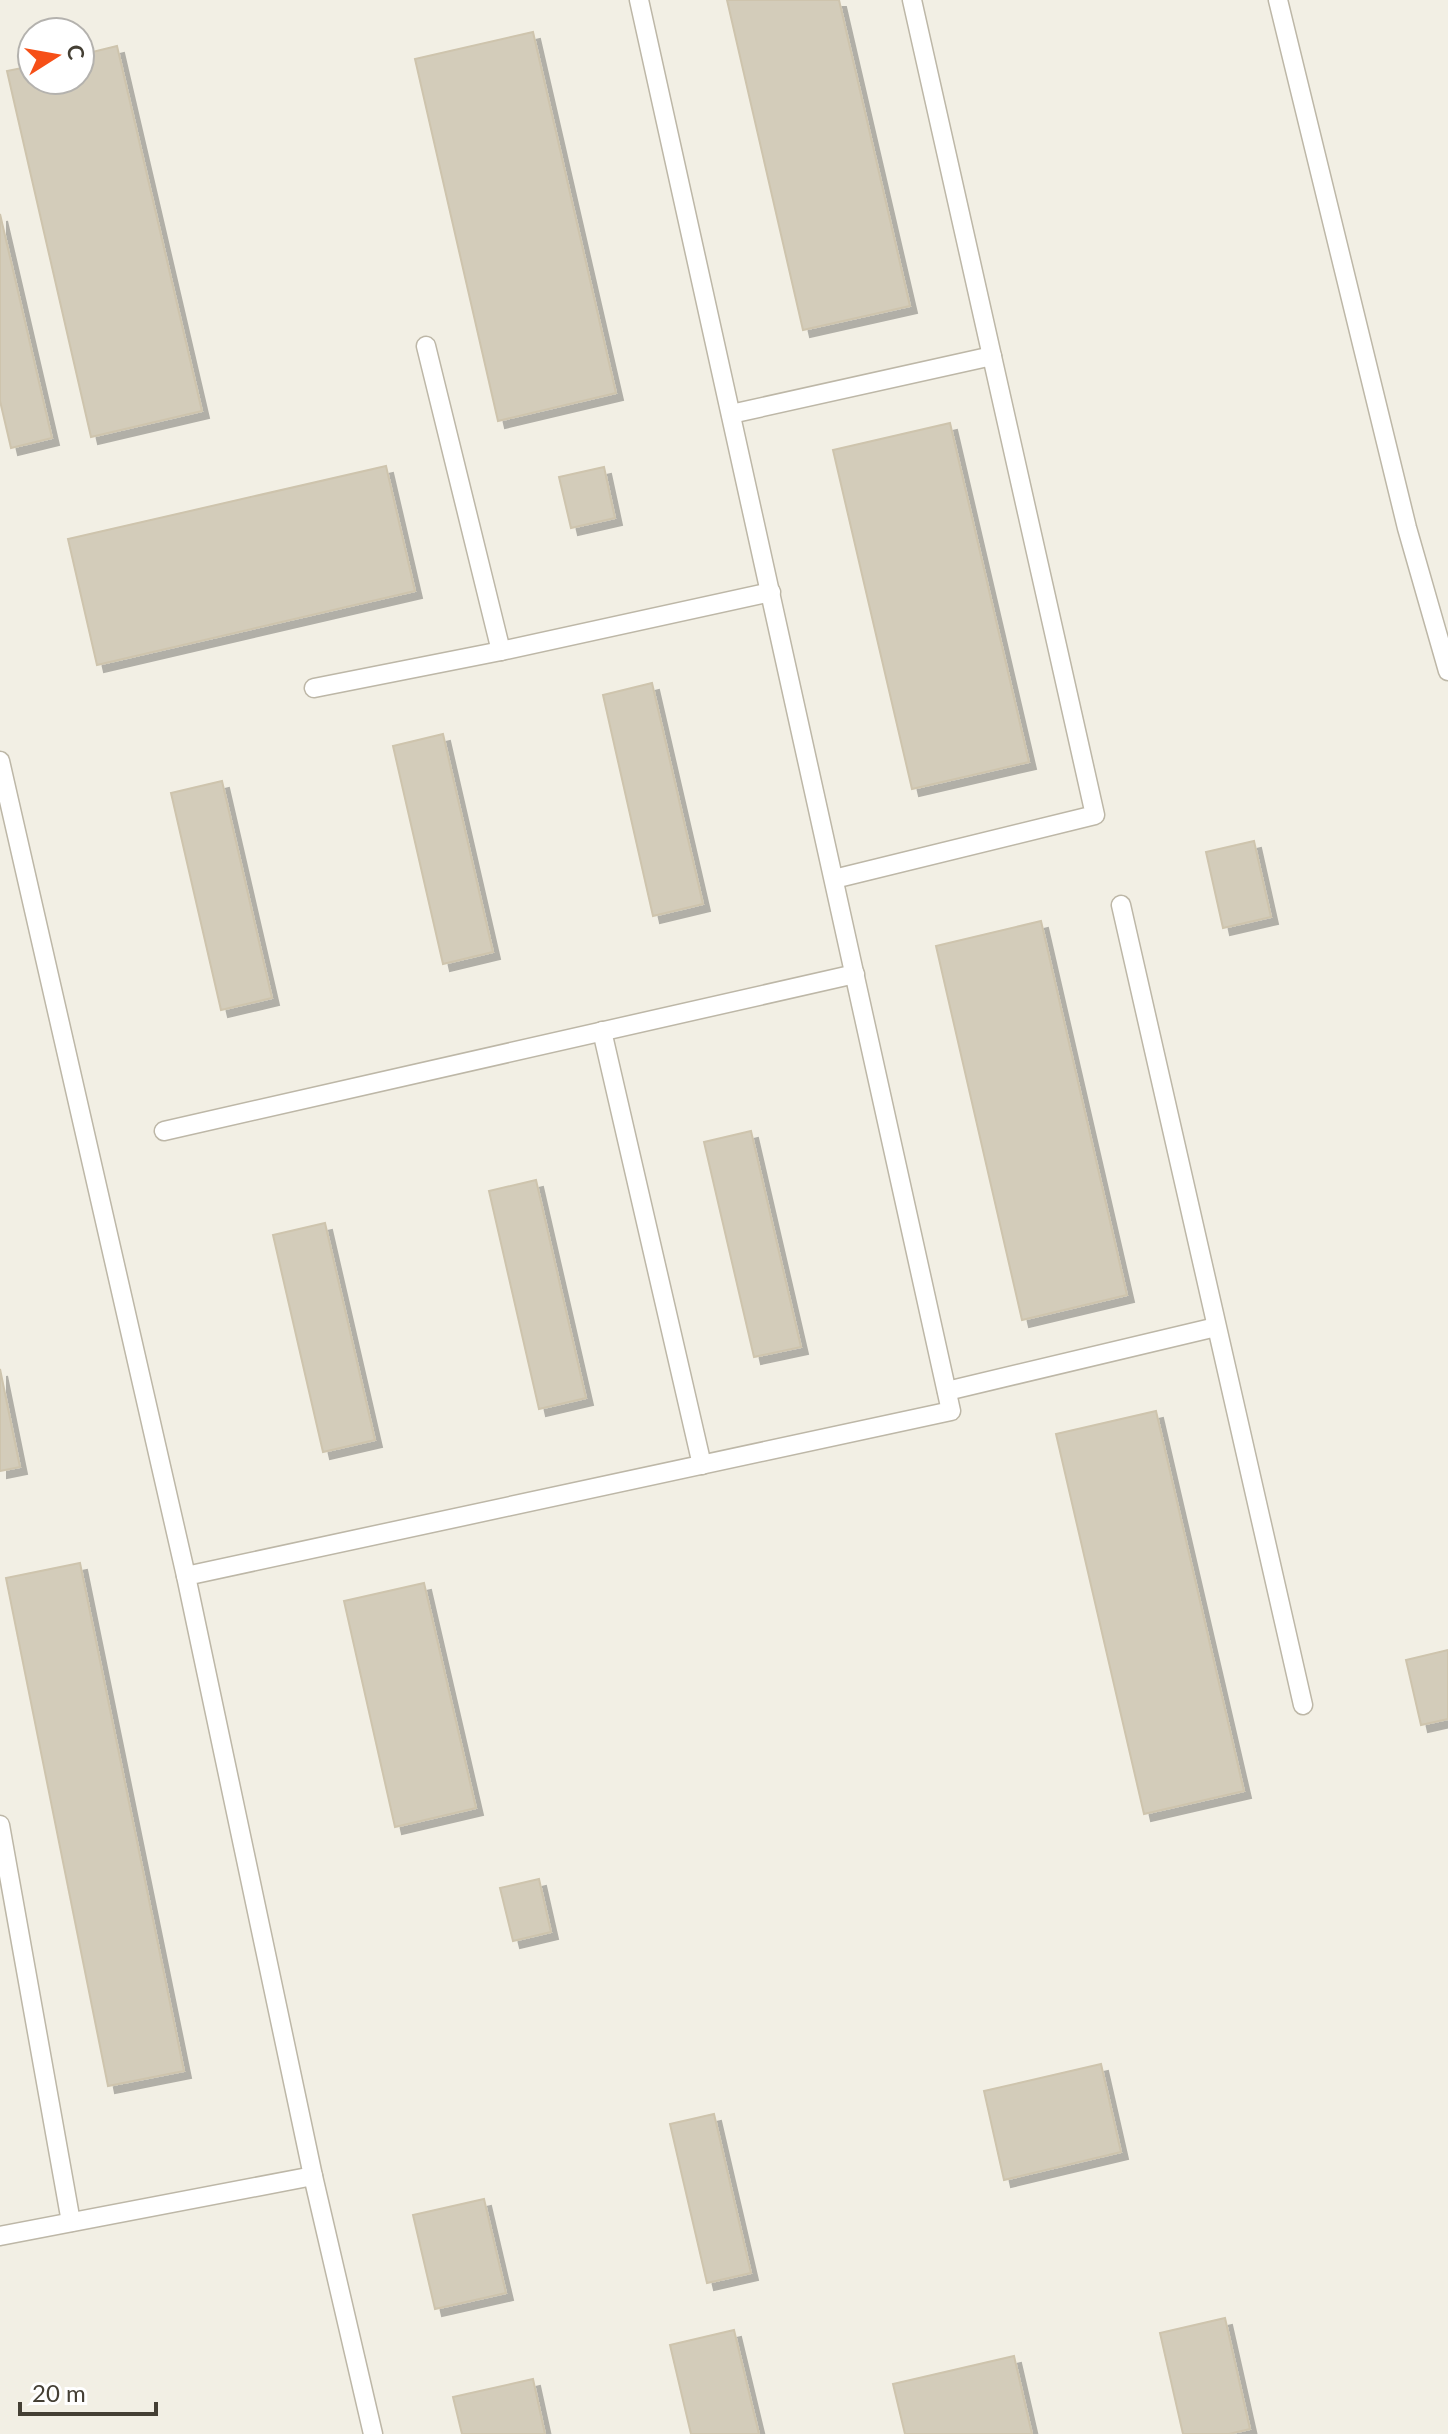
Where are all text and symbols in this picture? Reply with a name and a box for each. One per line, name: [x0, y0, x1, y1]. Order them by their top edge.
north arrow: [16, 16, 96, 96]
text: С: [61, 42, 91, 62]
scale bar: [20, 2366, 156, 2416]
text: 20 m: [32, 2378, 86, 2407]

